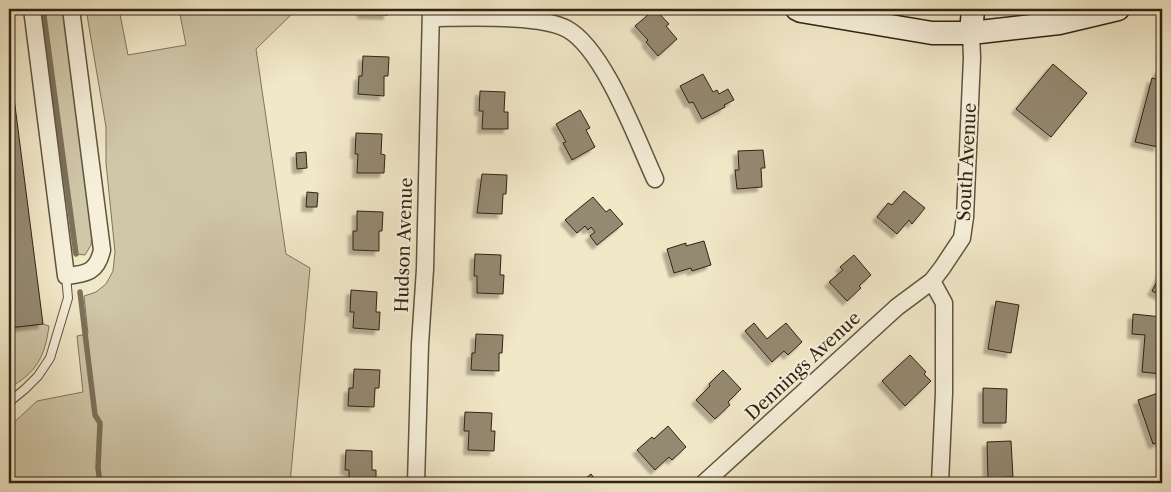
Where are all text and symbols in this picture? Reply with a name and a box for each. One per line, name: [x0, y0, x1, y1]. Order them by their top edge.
street label: South Avenue: [953, 102, 981, 222]
street label: Hudson Avenue: [391, 177, 417, 313]
street label: Dennings Avenue: [741, 307, 865, 425]

